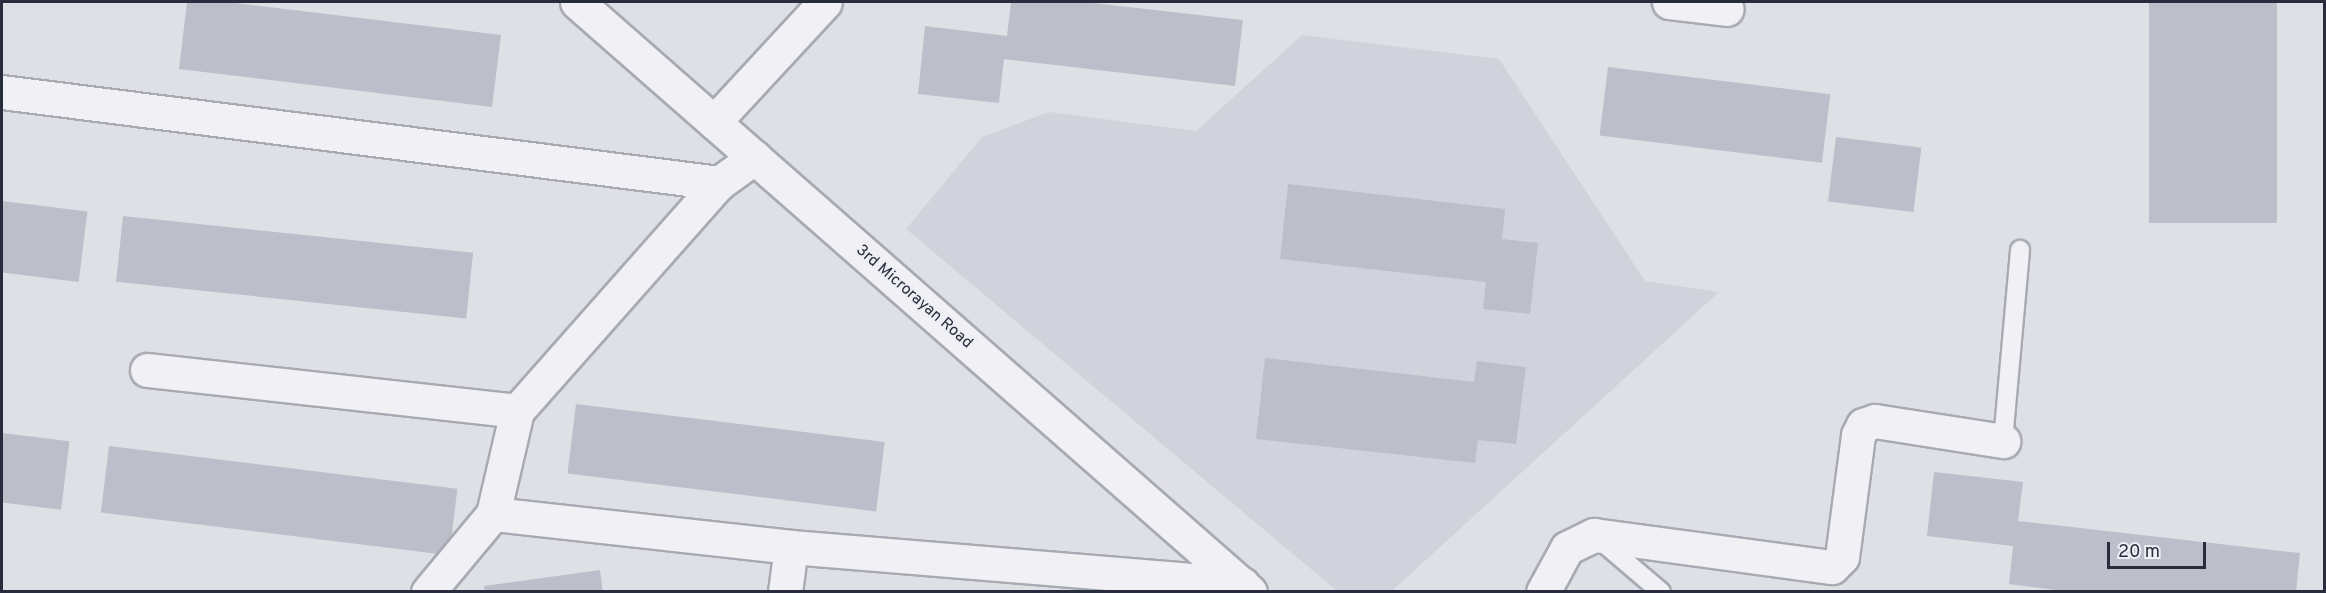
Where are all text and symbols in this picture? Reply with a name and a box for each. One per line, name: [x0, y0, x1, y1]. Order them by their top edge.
street label: 3rd Microrayan Road: [852, 241, 976, 353]
scale bar: [2110, 530, 2209, 568]
text: 20 m: [2118, 541, 2160, 564]

